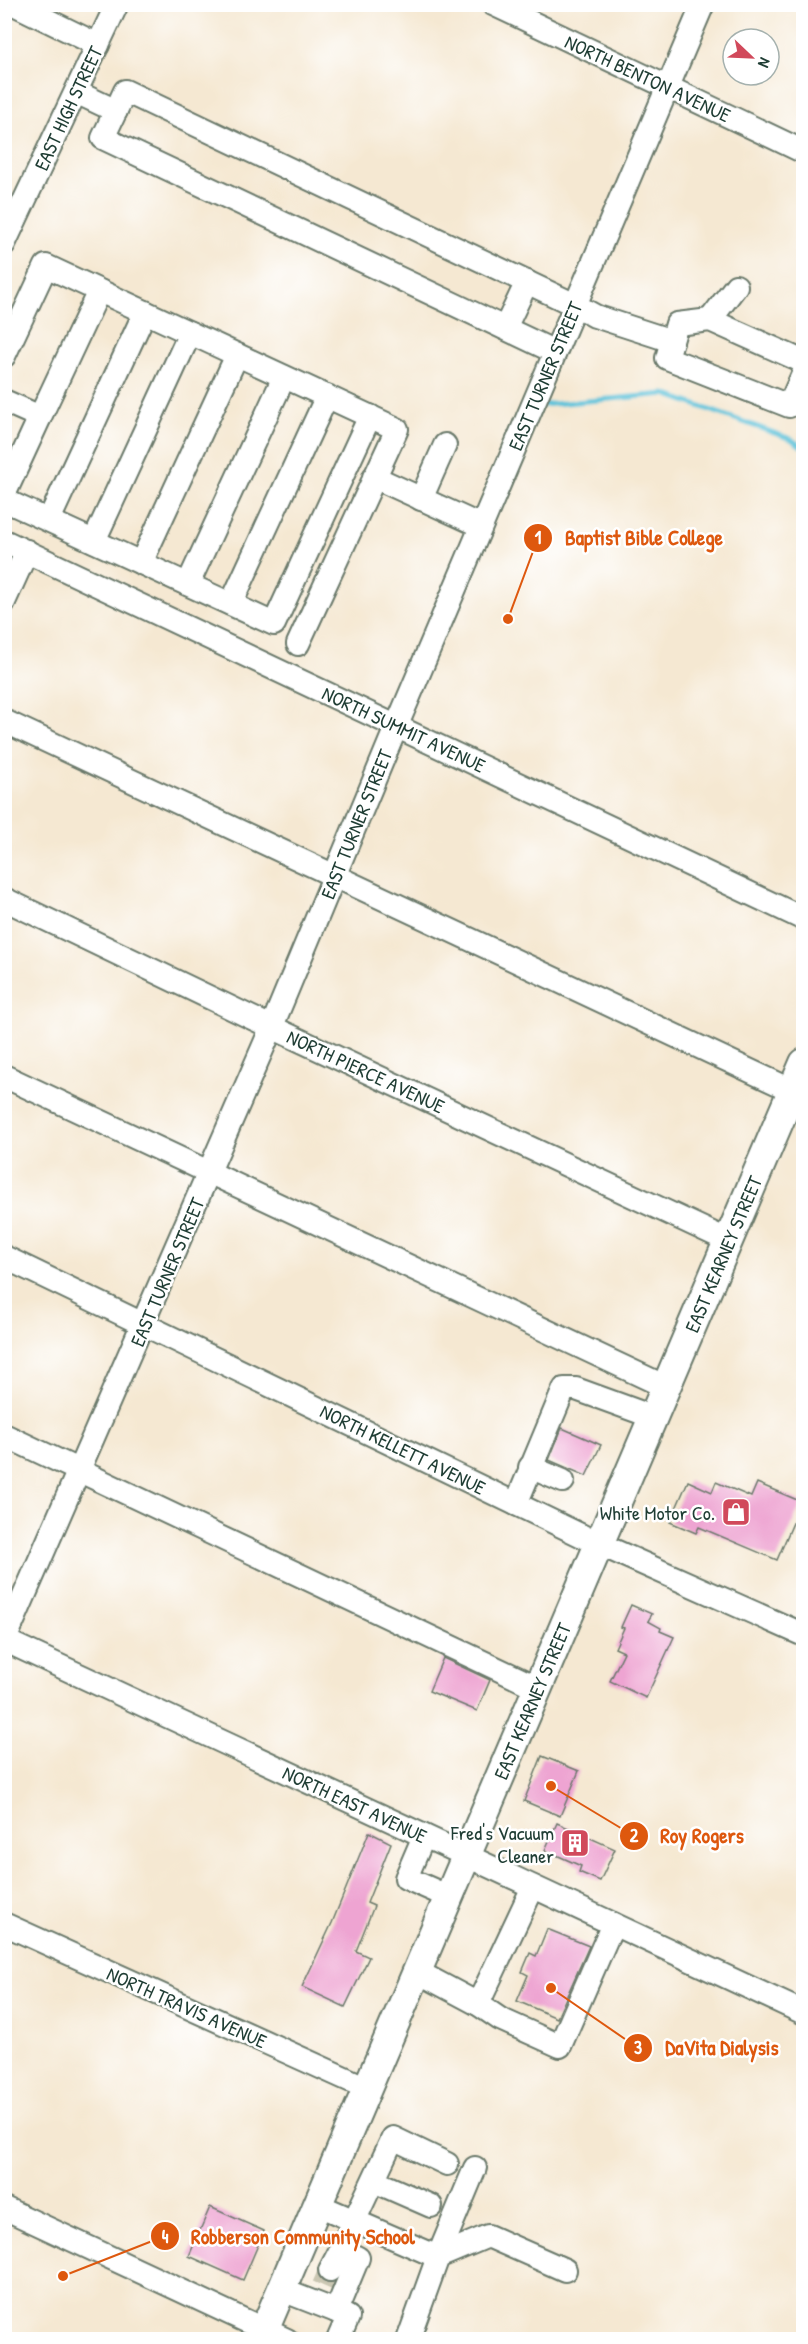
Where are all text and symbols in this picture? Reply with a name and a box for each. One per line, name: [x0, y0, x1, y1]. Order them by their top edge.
north arrow: [721, 27, 781, 87]
street label: NORTH BENTON AVENUE: [561, 28, 735, 128]
street label: EAST HIGH STREET: [27, 41, 109, 174]
text: N: [753, 55, 777, 72]
street label: EAST TURNER STREET: [502, 297, 589, 454]
callout: Baptist Bible College: [523, 518, 735, 557]
text: Baptist Bible College: [565, 523, 724, 553]
text: 1: [535, 525, 542, 550]
street label: NORTH SUMMIT AVENUE: [318, 679, 490, 779]
street label: EAST TURNER STREET: [314, 745, 399, 903]
street label: NORTH PIERCE AVENUE: [283, 1023, 449, 1119]
street label: EAST KEARNEY STREET: [678, 1171, 768, 1336]
street label: EAST TURNER STREET: [124, 1193, 211, 1350]
street label: NORTH KELLETT AVENUE: [316, 1397, 490, 1501]
shop icon: White Motor Co.: [720, 1496, 752, 1528]
place label: White Motor Co.: [600, 1499, 715, 1526]
street label: EAST KEARNEY STREET: [487, 1618, 577, 1783]
street label: NORTH EAST AVENUE: [278, 1759, 432, 1849]
callout: Roy Rogers: [619, 1816, 756, 1855]
place label: Fred's Vacuum Cleaner: [450, 1819, 554, 1869]
text: Roy Rogers: [660, 1821, 744, 1851]
text: 2: [630, 1823, 639, 1848]
building icon: Fred's Vacuum Cleaner: [559, 1827, 591, 1859]
street label: NORTH TRAVIS AVENUE: [103, 1960, 271, 2054]
callout: DaVita Dialysis: [623, 2029, 791, 2068]
text: DaVita Dialysis: [665, 2033, 779, 2063]
text: 3: [634, 2035, 642, 2060]
callout: Robberson Community School: [150, 2217, 427, 2256]
text: Robberson Community School: [191, 2222, 415, 2252]
text: 4: [162, 2224, 169, 2249]

